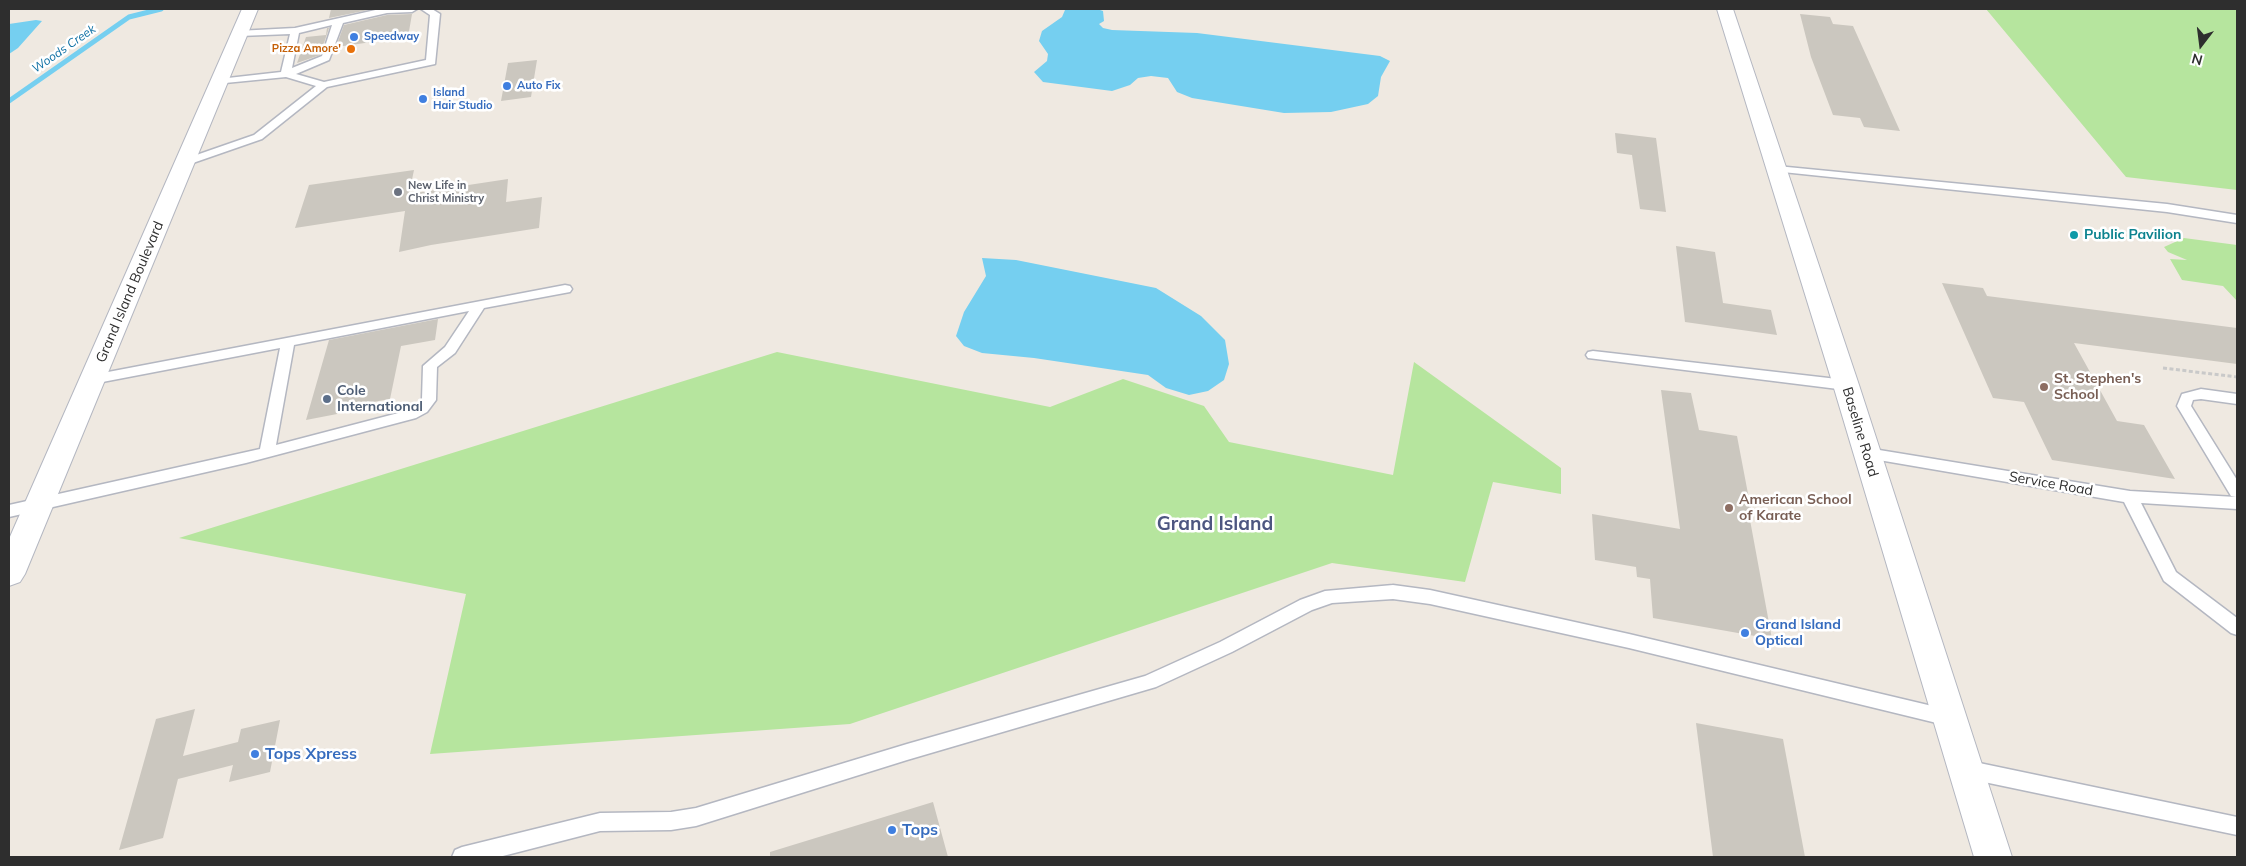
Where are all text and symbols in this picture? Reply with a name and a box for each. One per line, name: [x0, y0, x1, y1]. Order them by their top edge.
north arrow: [2176, 20, 2226, 70]
water label: Woods Creek: [29, 22, 99, 76]
place label: Speedway: [364, 30, 419, 44]
marker: Speedway: [348, 31, 360, 43]
place label: Pizza Amore': [272, 42, 341, 56]
marker: Pizza Amore': [345, 43, 357, 55]
text: N: [2190, 49, 2205, 70]
place label: Auto Fix: [517, 79, 561, 93]
marker: Auto Fix: [501, 80, 513, 92]
place label: Island Hair Studio: [433, 86, 493, 112]
marker: Island Hair Studio: [417, 93, 429, 105]
place label: New Life in Christ Ministry: [408, 179, 484, 205]
marker: New Life in Christ Ministry: [392, 186, 404, 198]
street label: Grand Island Boulevard: [93, 219, 167, 365]
place label: Public Pavilion: [2084, 227, 2181, 243]
marker: Public Pavilion: [2068, 229, 2080, 241]
place label: St. Stephen's School: [2054, 371, 2141, 404]
marker: St. Stephen's School: [2038, 381, 2050, 393]
place label: Cole International: [337, 383, 423, 416]
street label: Baseline Road: [1838, 385, 1882, 479]
marker: Cole International: [321, 393, 333, 405]
street label: Service Road: [2008, 468, 2094, 500]
place label: American School of Karate: [1739, 492, 1852, 524]
marker: American School of Karate: [1723, 502, 1735, 514]
district label: Grand Island: [1157, 513, 1273, 535]
place label: Grand Island Optical: [1755, 617, 1841, 650]
marker: Grand Island Optical: [1739, 627, 1751, 639]
place label: Tops Xpress: [265, 744, 357, 764]
marker: Tops Xpress: [249, 748, 261, 760]
place label: Tops: [902, 820, 938, 840]
marker: Tops: [886, 824, 898, 836]

